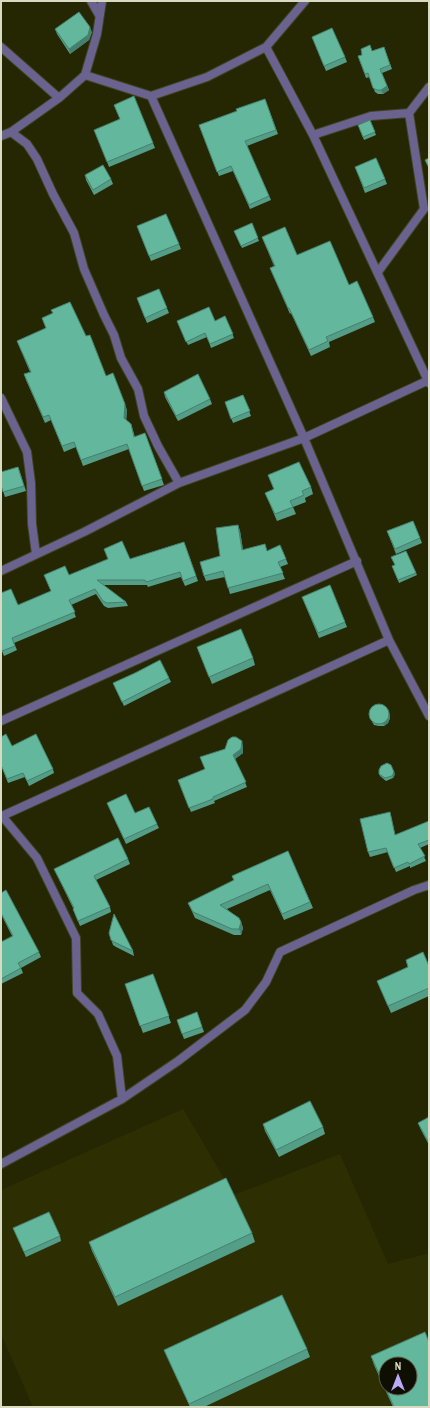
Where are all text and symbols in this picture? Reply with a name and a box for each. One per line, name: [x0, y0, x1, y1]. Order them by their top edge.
north arrow: [378, 1356, 418, 1396]
text: N: [395, 1359, 401, 1373]

